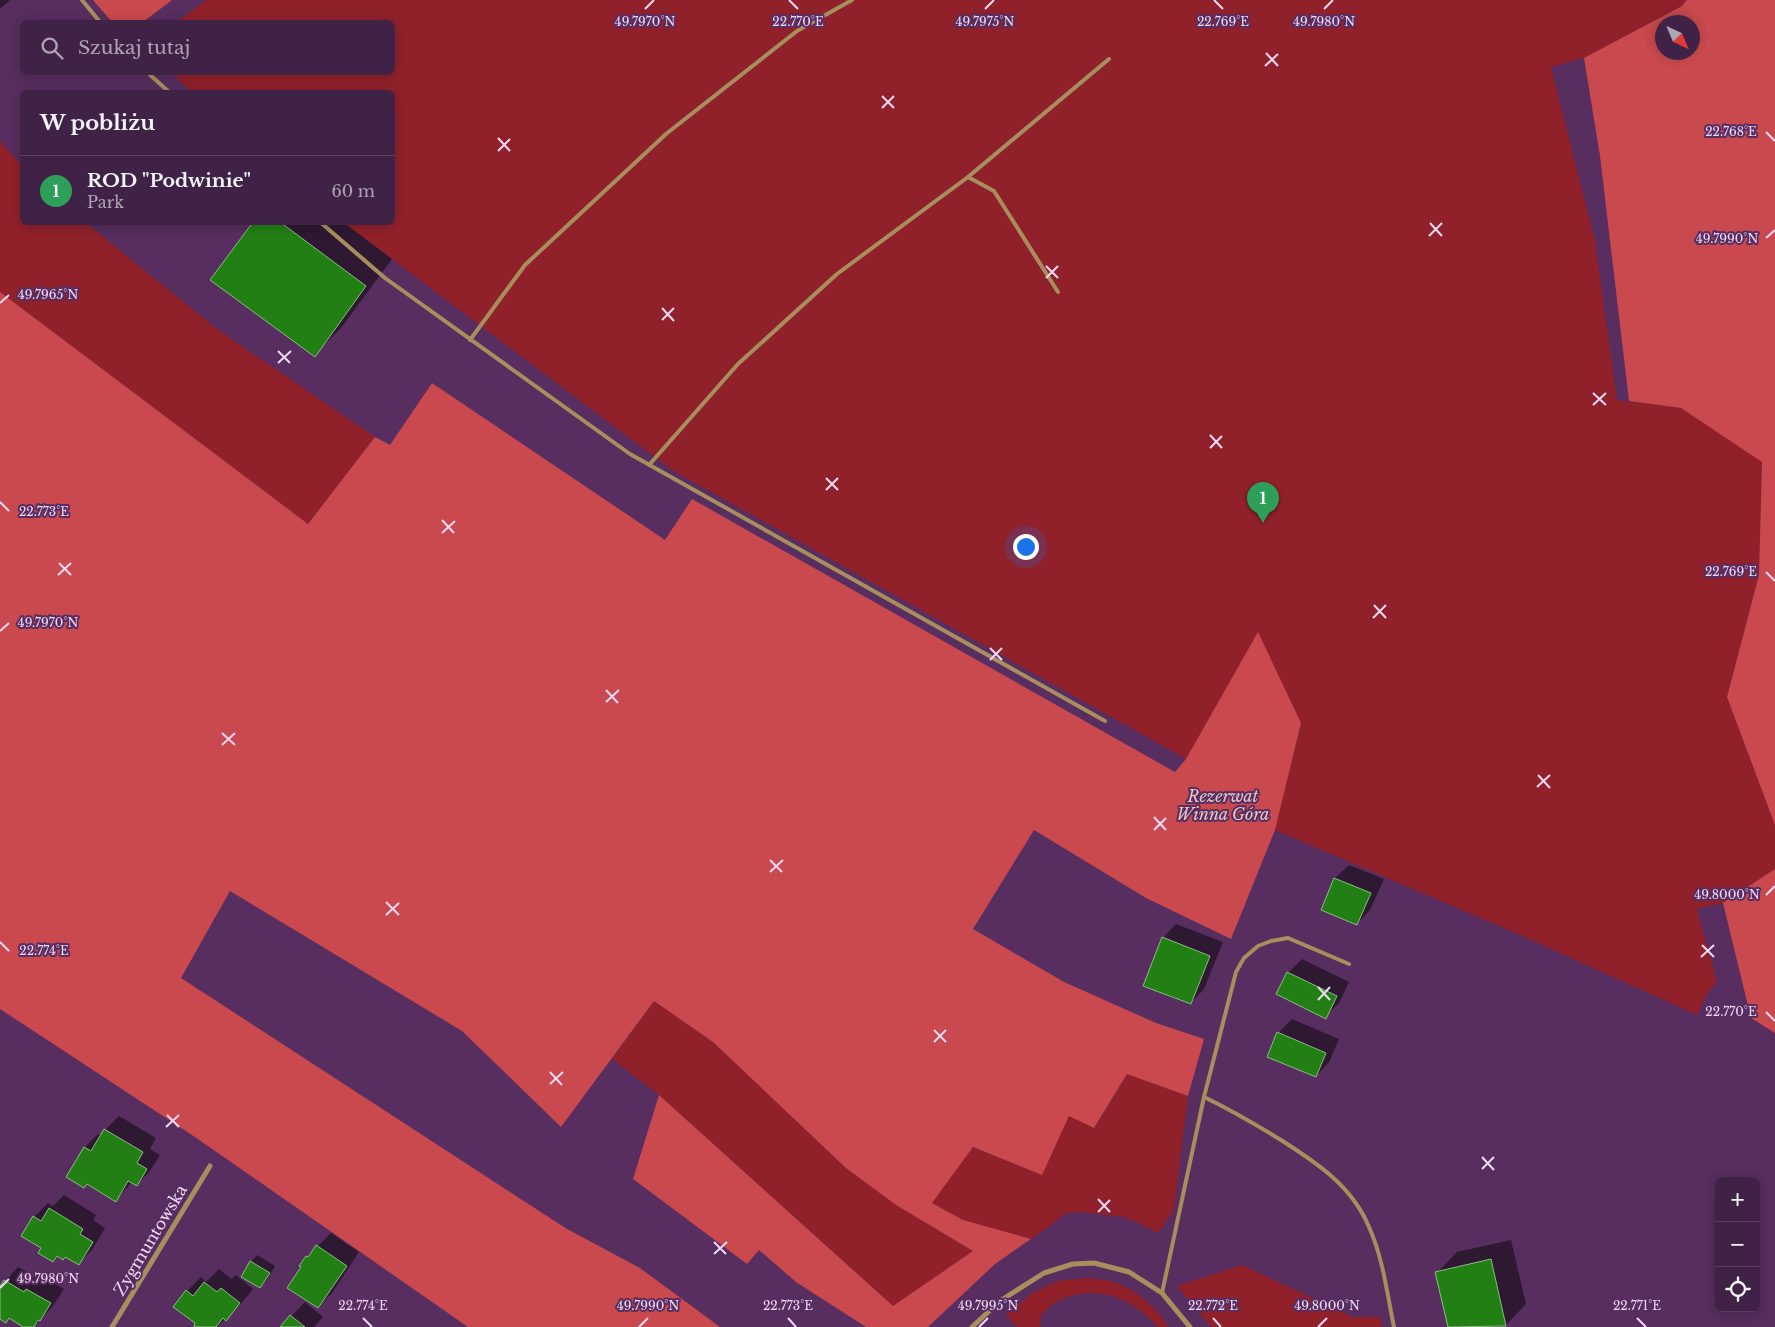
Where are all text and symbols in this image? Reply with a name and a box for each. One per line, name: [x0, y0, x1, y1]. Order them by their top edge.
text: 49.7970°N: [615, 14, 676, 29]
text: 22.770°E: [772, 14, 824, 29]
text: 49.7975°N: [956, 14, 1015, 29]
text: 22.769°E: [1197, 14, 1249, 29]
text: 49.7980°N: [1293, 14, 1355, 29]
north arrow: [1655, 15, 1700, 60]
search box: [20, 20, 395, 75]
icon: search: [38, 34, 66, 62]
text: Szukaj tutaj: [78, 36, 190, 59]
text: W pobliżu: [40, 110, 155, 136]
text: 22.768°E: [1705, 124, 1757, 139]
text: ROD "Podwinie": [87, 169, 251, 192]
text: 1: [53, 181, 59, 201]
text: 60 m: [332, 181, 375, 201]
text: Park: [87, 192, 124, 212]
text: 49.7990°N: [1696, 231, 1758, 246]
text: 49.7965°N: [18, 287, 79, 302]
pin: 1: [1247, 482, 1279, 523]
text: 22.773°E: [19, 504, 69, 519]
your location: [1013, 534, 1039, 560]
text: 22.769°E: [1705, 564, 1757, 579]
text: 49.7970°N: [18, 615, 79, 630]
park label: Rezerwat Winna Góra: [1177, 786, 1269, 824]
text: 49.8000°N: [1694, 887, 1760, 902]
text: 22.774°E: [19, 943, 69, 958]
text: 22.770°E: [1705, 1004, 1757, 1019]
map controls: [1715, 1177, 1760, 1312]
button: +: [1715, 1177, 1760, 1222]
street label: Zygmuntowska: [109, 1181, 191, 1299]
button: −: [1715, 1222, 1760, 1267]
button: locate: [1715, 1267, 1760, 1312]
text: 49.7980°N: [17, 1271, 79, 1286]
text: 22.774°E: [338, 1298, 388, 1313]
text: 49.7990°N: [617, 1298, 679, 1313]
text: 22.773°E: [763, 1298, 813, 1313]
text: 49.7995°N: [958, 1298, 1019, 1313]
text: 22.772°E: [1188, 1298, 1238, 1313]
text: 49.8000°N: [1294, 1298, 1360, 1313]
text: 22.771°E: [1613, 1298, 1661, 1313]

